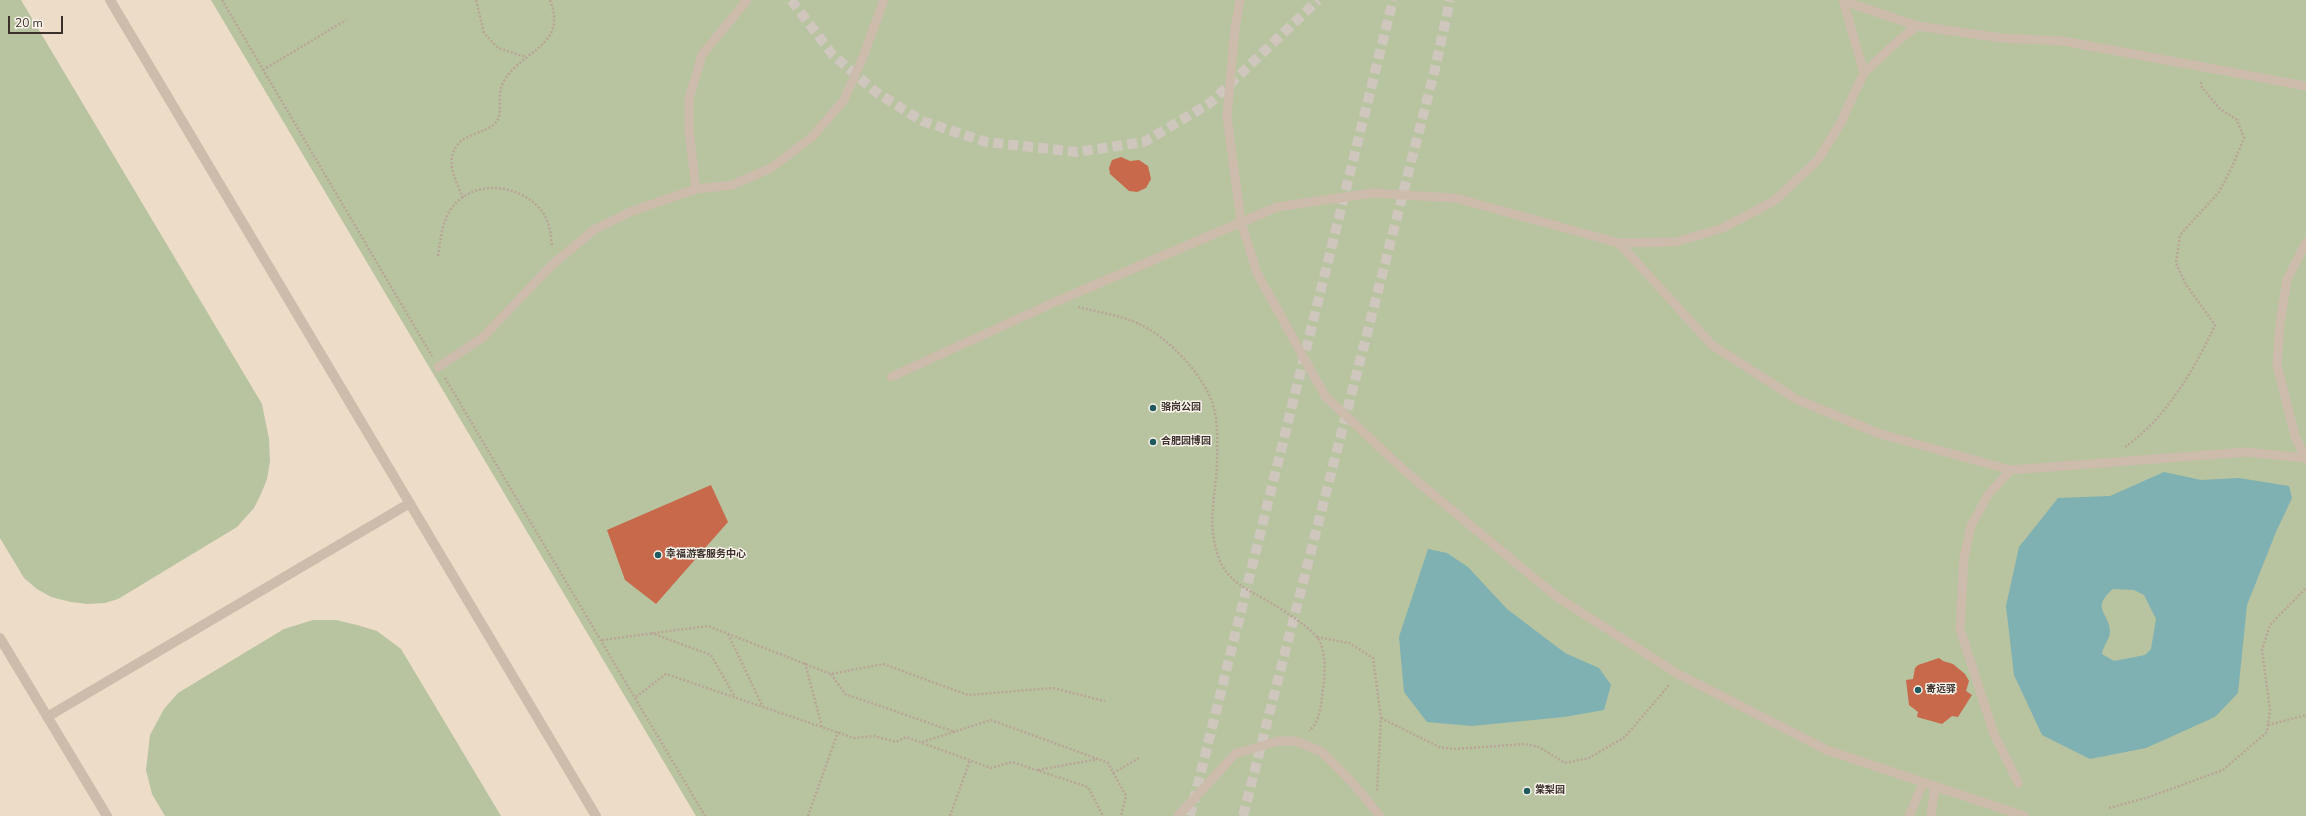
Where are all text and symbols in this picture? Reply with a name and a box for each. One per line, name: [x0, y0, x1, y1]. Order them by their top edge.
scale bar: [10, 8, 65, 34]
text: 20 m: [15, 15, 43, 31]
place label: 骆岗公园: [1161, 402, 1201, 414]
marker: 骆岗公园: [1148, 403, 1158, 413]
place label: 合肥园博园: [1161, 436, 1211, 448]
marker: 合肥园博园: [1148, 437, 1158, 447]
place label: 幸福游客服务中心: [666, 549, 746, 561]
marker: 幸福游客服务中心: [653, 550, 663, 560]
place label: 寄远驿: [1926, 684, 1956, 696]
marker: 寄远驿: [1913, 685, 1923, 695]
place label: 棠梨园: [1535, 785, 1565, 797]
marker: 棠梨园: [1522, 786, 1532, 796]

